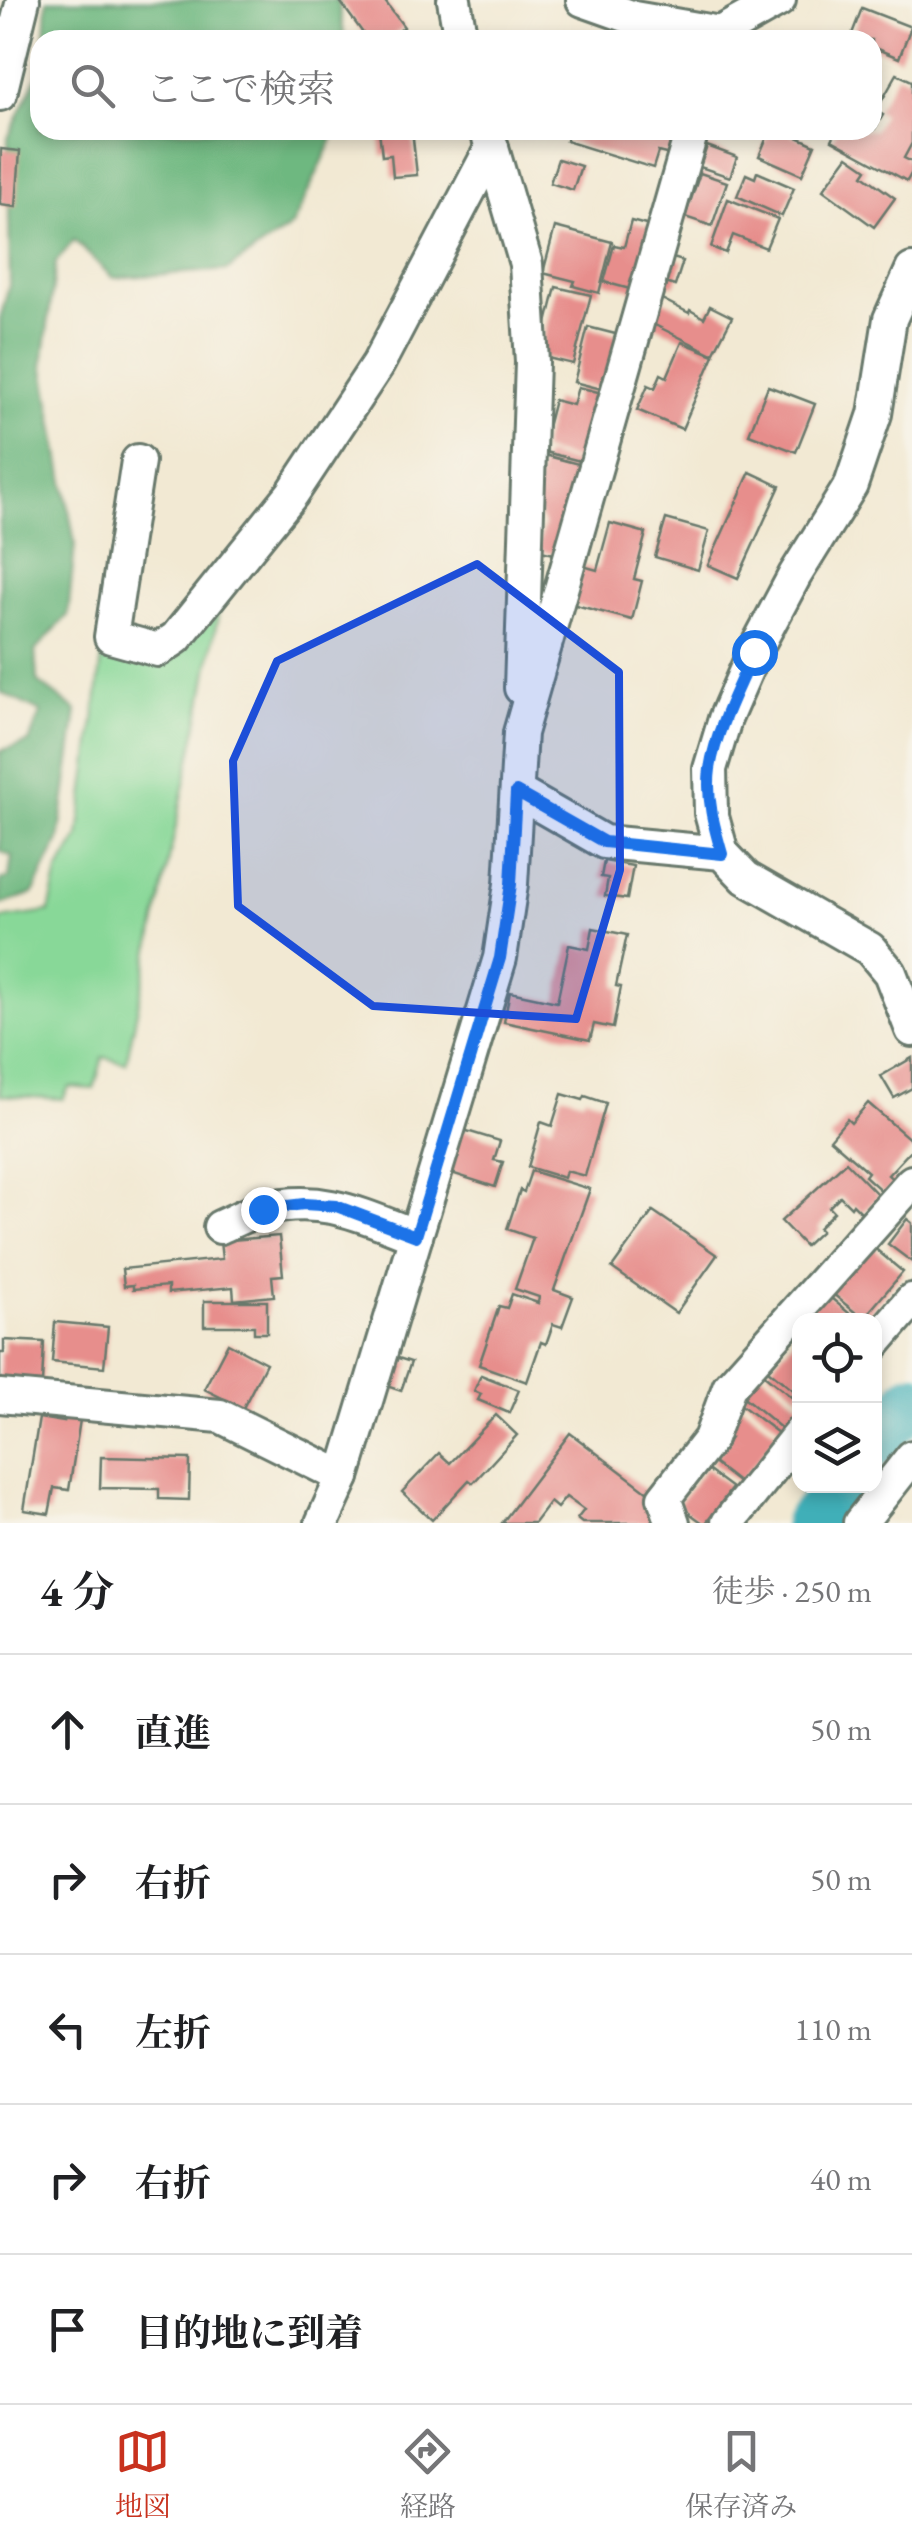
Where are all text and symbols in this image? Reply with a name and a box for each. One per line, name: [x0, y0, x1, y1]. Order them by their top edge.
search box: [30, 30, 882, 140]
icon: search: [65, 58, 120, 113]
text: ここで検索: [145, 64, 335, 113]
route start: [732, 630, 778, 676]
route end: [241, 1187, 287, 1233]
map controls: [792, 1313, 882, 1493]
button: locate: [792, 1313, 882, 1403]
button: layers: [792, 1403, 882, 1493]
text: 4 分: [40, 1564, 114, 1619]
text: 徒歩 · 250 m: [711, 1570, 872, 1612]
icon: ahead: [40, 1702, 95, 1757]
text: 直進: [135, 1708, 211, 1757]
text: 50 m: [810, 1708, 872, 1750]
icon: right: [40, 1852, 95, 1907]
text: 右折: [135, 1858, 211, 1907]
text: 50 m: [810, 1858, 872, 1900]
icon: left: [40, 2002, 95, 2057]
text: 左折: [135, 2008, 211, 2057]
text: 110 m: [795, 2008, 872, 2050]
icon: right: [40, 2152, 95, 2207]
text: 右折: [135, 2158, 211, 2207]
text: 40 m: [810, 2158, 872, 2200]
icon: arrive: [40, 2302, 95, 2357]
text: 目的地に到着: [135, 2308, 363, 2357]
tab: 地図: [115, 2424, 171, 2524]
tab: 経路: [400, 2424, 456, 2524]
tab: 保存済み: [685, 2424, 797, 2524]

